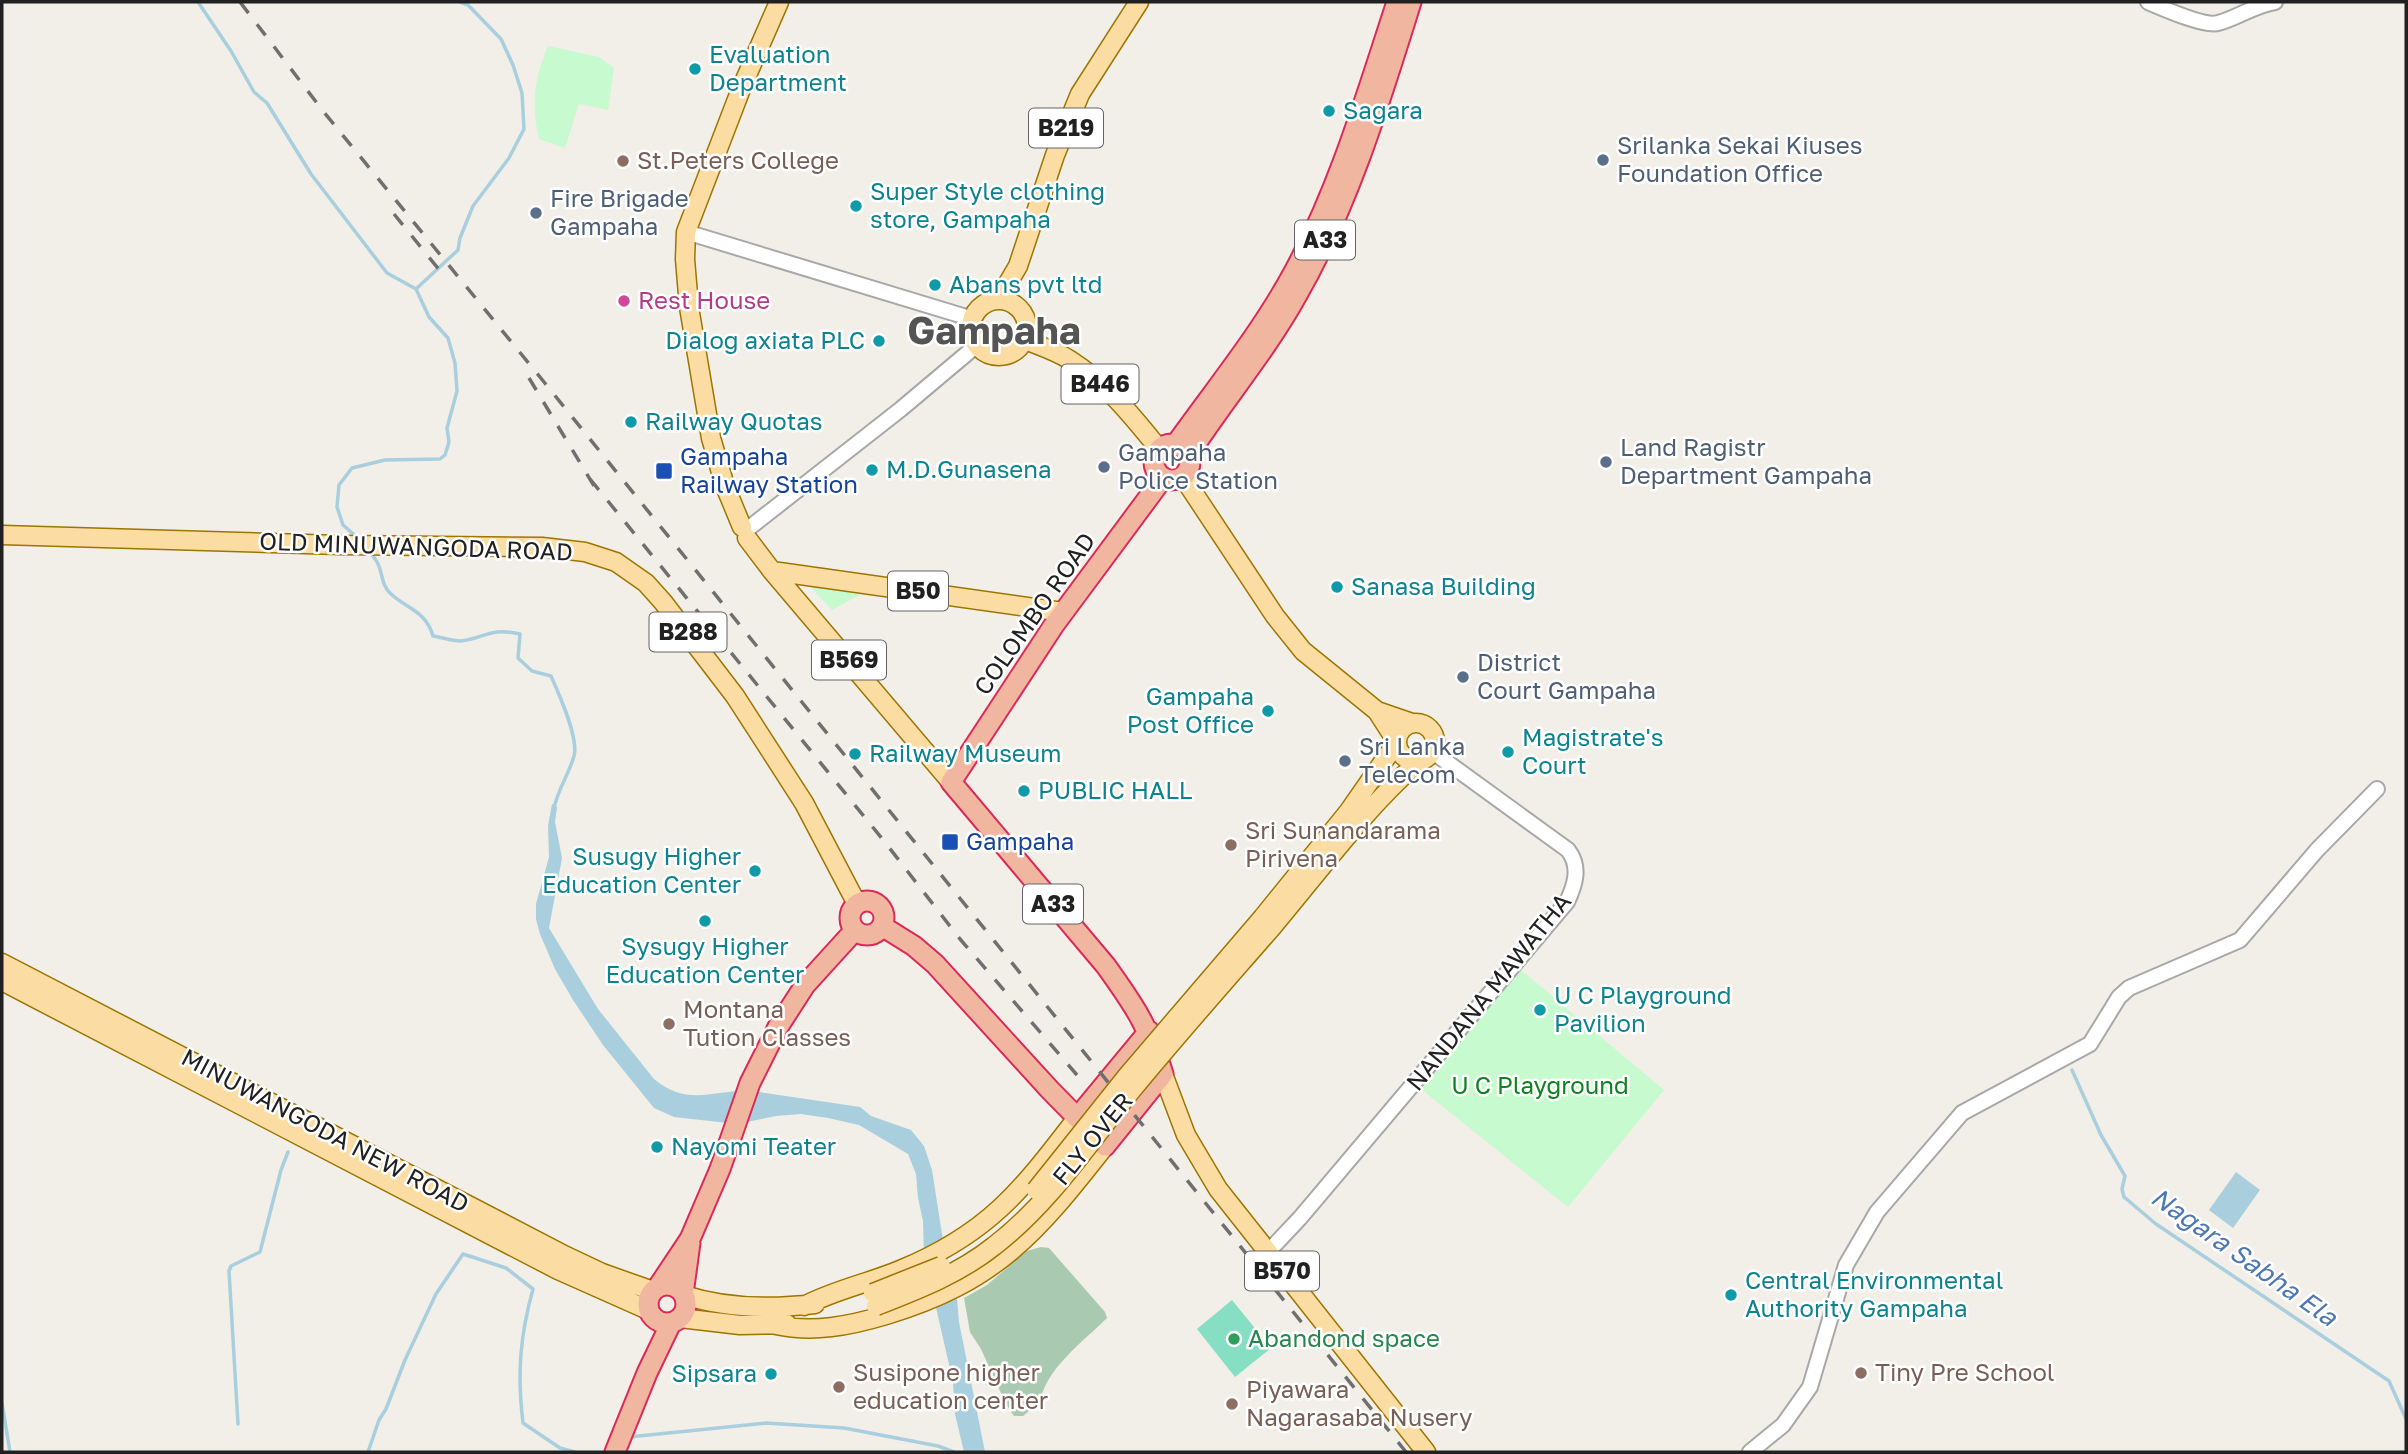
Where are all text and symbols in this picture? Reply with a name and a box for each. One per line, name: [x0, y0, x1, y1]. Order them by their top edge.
place label: Evaluation Department: [709, 39, 847, 96]
marker: Evaluation Department: [687, 61, 703, 77]
place label: Sagara: [1343, 95, 1423, 124]
marker: Sagara: [1321, 103, 1337, 119]
road number: B219: [1029, 108, 1103, 148]
place label: Srilanka Sekai Kiuses Foundation Office: [1617, 130, 1863, 187]
place label: St.Peters College: [637, 145, 839, 174]
marker: Srilanka Sekai Kiuses Foundation Office: [1595, 152, 1611, 168]
marker: St.Peters College: [615, 153, 631, 169]
place label: Super Style clothing store, Gampaha: [870, 176, 1105, 233]
place label: Fire Brigade Gampaha: [550, 183, 689, 240]
marker: Super Style clothing store, Gampaha: [848, 198, 864, 214]
marker: Fire Brigade Gampaha: [528, 205, 544, 221]
road number: A33: [1295, 220, 1355, 260]
place label: Abans pvt ltd: [949, 269, 1102, 298]
marker: Abans pvt ltd: [927, 277, 943, 293]
place label: Rest House: [638, 285, 770, 314]
marker: Rest House: [616, 293, 632, 309]
district label: Gampaha: [907, 307, 1081, 352]
place label: Dialog axiata PLC: [665, 325, 865, 354]
marker: Dialog axiata PLC: [871, 333, 887, 349]
road number: B446: [1062, 364, 1138, 404]
place label: Railway Quotas: [645, 406, 823, 435]
marker: Railway Quotas: [623, 414, 639, 430]
place label: Land Ragistr Department Gampaha: [1620, 432, 1872, 489]
place label: Gampaha Police Station: [1118, 437, 1278, 494]
place label: Gampaha Railway Station: [680, 441, 858, 498]
place label: M.D.Gunasena: [886, 454, 1052, 483]
marker: Land Ragistr Department Gampaha: [1598, 454, 1614, 470]
marker: Gampaha Police Station: [1096, 459, 1112, 475]
marker: Gampaha Railway Station: [654, 461, 674, 481]
marker: M.D.Gunasena: [864, 462, 880, 478]
street label: OLD MINUWANGODA ROAD: [259, 526, 573, 565]
street label: COLOMBO ROAD: [967, 526, 1101, 700]
place label: Sanasa Building: [1351, 571, 1536, 600]
road number: B50: [888, 572, 948, 610]
marker: Sanasa Building: [1329, 579, 1345, 595]
road number: B288: [650, 612, 726, 652]
road number: B569: [812, 640, 886, 680]
place label: District Court Gampaha: [1477, 647, 1656, 704]
marker: District Court Gampaha: [1455, 669, 1471, 685]
place label: Gampaha Post Office: [1127, 681, 1254, 738]
marker: Gampaha Post Office: [1260, 703, 1276, 719]
place label: Magistrate's Court: [1522, 722, 1663, 779]
place label: Sri Lanka Telecom: [1359, 731, 1465, 788]
place label: Railway Museum: [869, 738, 1062, 767]
marker: Magistrate's Court: [1500, 744, 1516, 760]
marker: Railway Museum: [847, 746, 863, 762]
marker: Sri Lanka Telecom: [1337, 753, 1353, 769]
place label: PUBLIC HALL: [1038, 775, 1193, 804]
marker: PUBLIC HALL: [1016, 783, 1032, 799]
place label: Sri Sunandarama Pirivena: [1245, 815, 1441, 872]
place label: Gampaha: [966, 826, 1074, 855]
marker: Gampaha: [940, 832, 960, 852]
marker: Sri Sunandarama Pirivena: [1223, 837, 1239, 853]
place label: Susugy Higher Education Center: [542, 841, 741, 898]
marker: Susugy Higher Education Center: [747, 863, 763, 879]
road number: A33: [1023, 884, 1083, 923]
street label: NANDANA MAWATHA: [1399, 887, 1576, 1096]
marker: Sysugy Higher Education Center: [697, 913, 713, 929]
place label: Sysugy Higher Education Center: [606, 931, 804, 988]
place label: U C Playground Pavilion: [1554, 980, 1732, 1037]
place label: Montana Tution Classes: [683, 994, 851, 1051]
marker: U C Playground Pavilion: [1532, 1002, 1548, 1018]
marker: Montana Tution Classes: [661, 1016, 677, 1032]
street label: MINUWANGODA NEW ROAD: [177, 1041, 474, 1218]
park label: U C Playground: [1451, 1070, 1629, 1099]
street label: FLY OVER: [1046, 1086, 1138, 1190]
place label: Nayomi Teater: [671, 1131, 836, 1160]
marker: Nayomi Teater: [649, 1139, 665, 1155]
water label: Nagara Sabha Ela: [2145, 1181, 2344, 1333]
road number: B570: [1245, 1252, 1319, 1290]
place label: Central Environmental Authority Gampaha: [1745, 1265, 2003, 1322]
marker: Central Environmental Authority Gampaha: [1723, 1287, 1739, 1303]
place label: Abandond space: [1248, 1323, 1440, 1352]
marker: Abandond space: [1226, 1331, 1242, 1347]
place label: Susipone higher education center: [853, 1357, 1048, 1414]
place label: Tiny Pre School: [1875, 1357, 2054, 1386]
place label: Sipsara: [671, 1358, 757, 1387]
marker: Tiny Pre School: [1853, 1365, 1869, 1381]
marker: Sipsara: [763, 1366, 779, 1382]
place label: Piyawara Nagarasaba Nusery: [1246, 1374, 1472, 1431]
marker: Susipone higher education center: [831, 1379, 847, 1395]
marker: Piyawara Nagarasaba Nusery: [1224, 1396, 1240, 1412]

